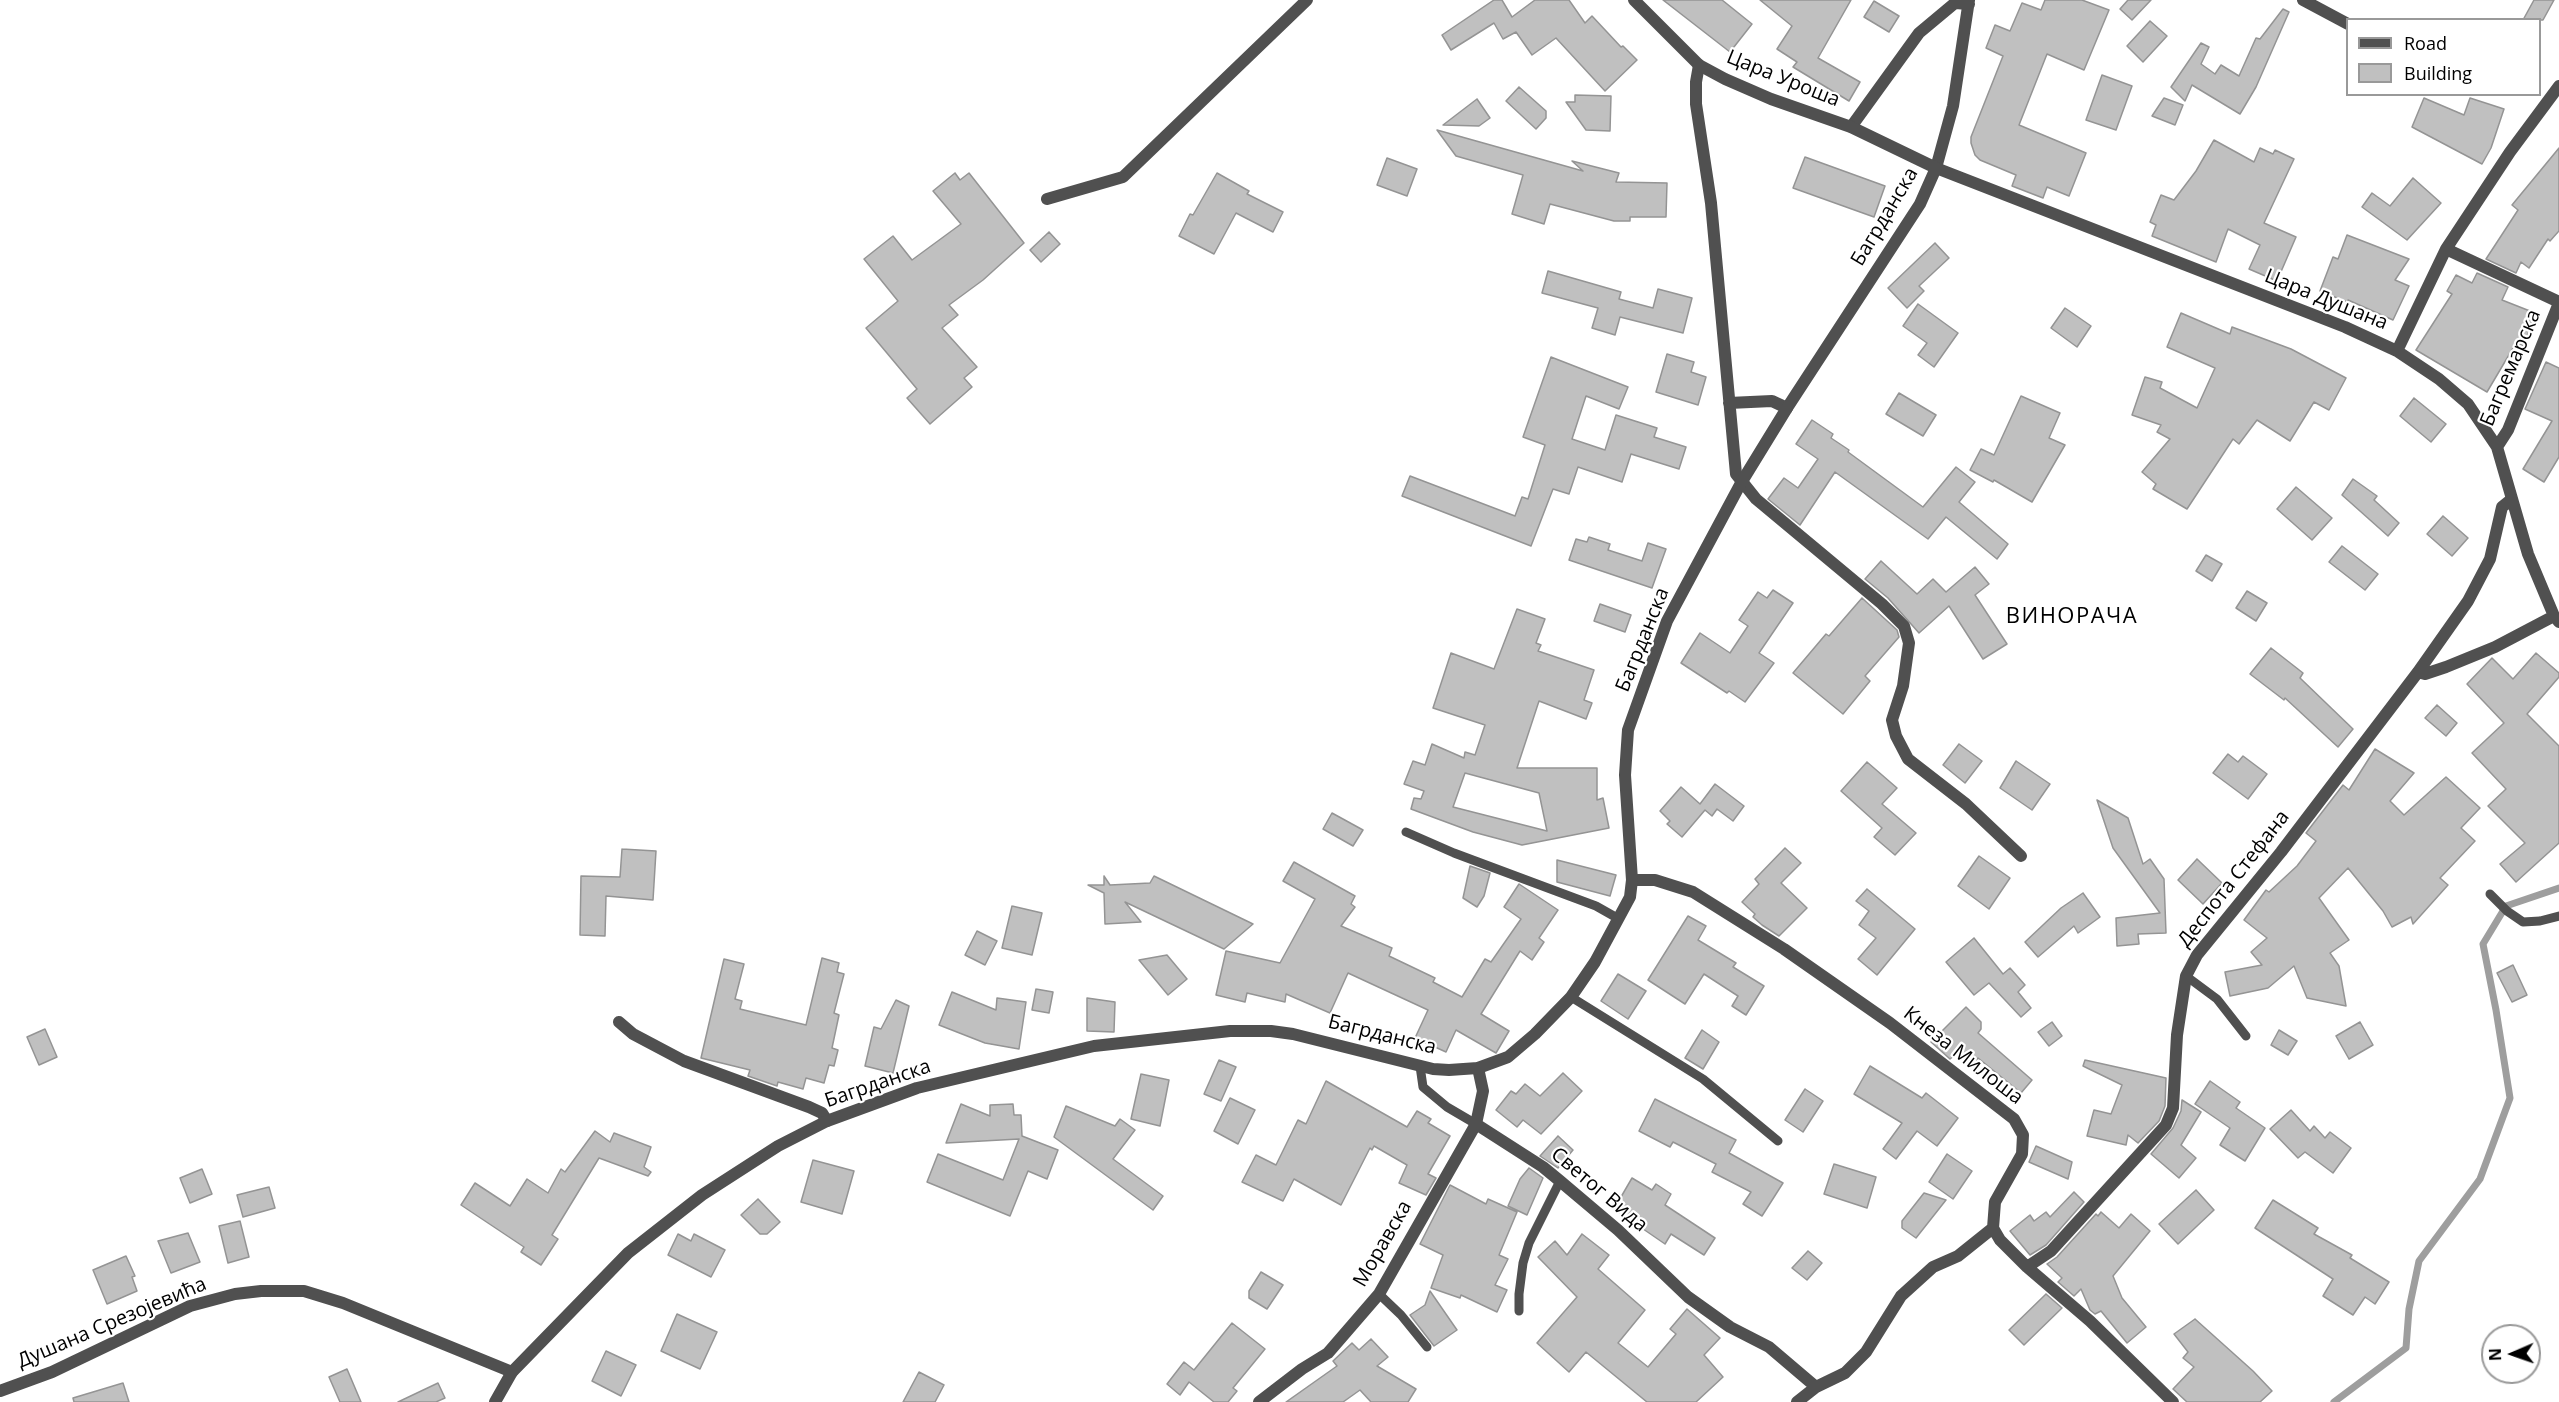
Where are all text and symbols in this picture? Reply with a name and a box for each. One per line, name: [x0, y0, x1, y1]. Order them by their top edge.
legend: [2346, 18, 2541, 96]
text: Road: [2404, 31, 2447, 55]
street label: Цара Уроша: [1723, 45, 1843, 113]
text: Building: [2404, 61, 2472, 85]
street label: Багрданска: [1846, 163, 1924, 271]
street label: Цара Душана: [2261, 264, 2391, 336]
street label: Багремарска: [2476, 306, 2546, 430]
street label: Багрданска: [1611, 584, 1675, 696]
district label: ВИНОРАЧА: [2006, 604, 2138, 630]
street label: Деспота Стефана: [2173, 806, 2295, 952]
street label: Кнеза Милоша: [1898, 1002, 2028, 1110]
street label: Багрданска: [1325, 1010, 1439, 1060]
street label: Багрданска: [822, 1055, 934, 1113]
street label: Светог Вида: [1546, 1143, 1652, 1237]
street label: Моравска: [1349, 1196, 1417, 1292]
street label: Душана Срезојевића: [14, 1272, 210, 1374]
north arrow: [2481, 1324, 2541, 1384]
text: N: [2484, 1348, 2506, 1361]

